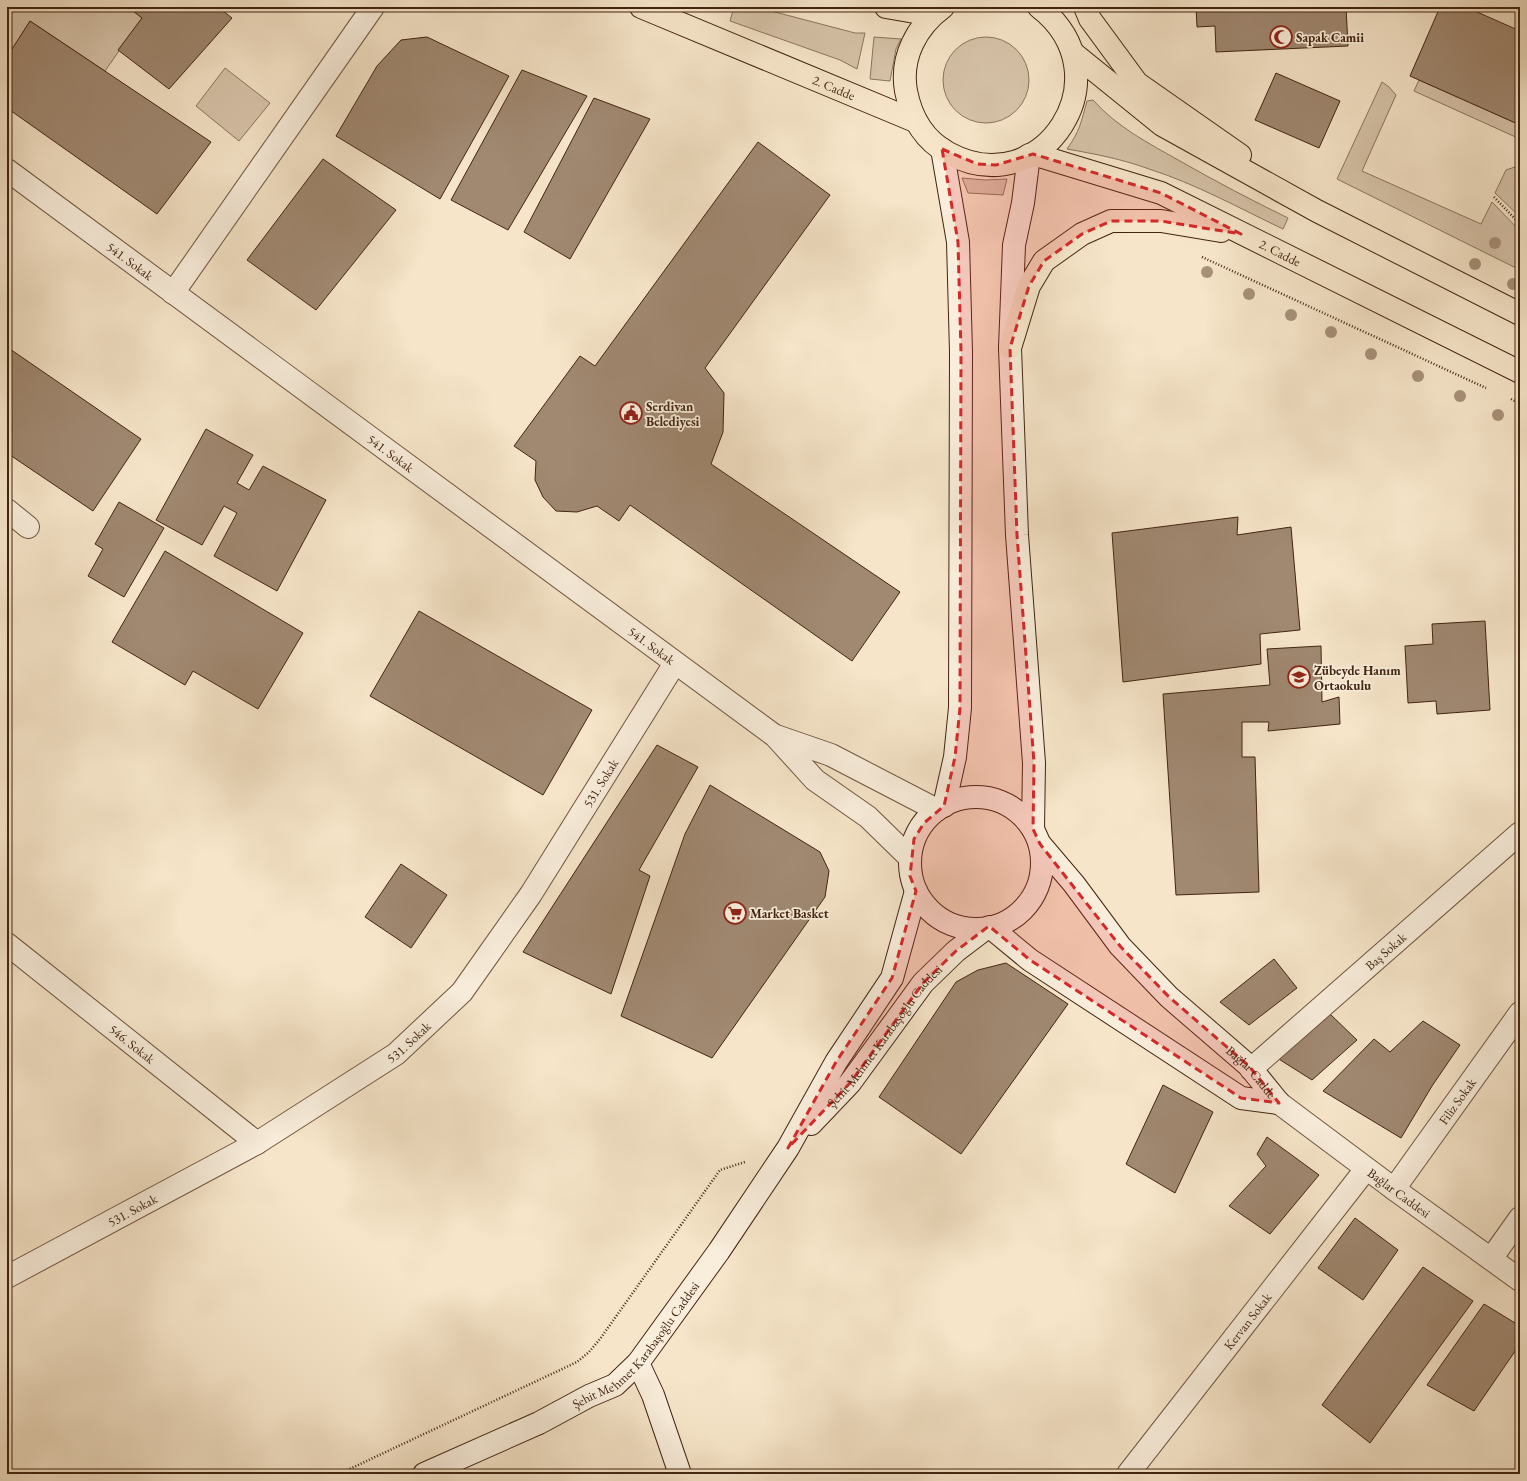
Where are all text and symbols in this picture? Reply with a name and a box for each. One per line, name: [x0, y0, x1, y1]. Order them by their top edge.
mosque icon: Sapak Camii: [1268, 24, 1294, 50]
place label: Sapak Camii: [1296, 29, 1364, 46]
street label: 2. Cadde: [810, 71, 858, 104]
street label: 2. Cadde: [1256, 235, 1304, 270]
street label: 541. Sokak: [103, 238, 158, 284]
place label: Serdivan Belediyesi: [646, 398, 700, 430]
public building icon: Serdivan Belediyesi: [618, 400, 644, 426]
street label: 541. Sokak: [364, 430, 419, 476]
street label: 541. Sokak: [625, 622, 679, 669]
place label: Zübeyde Hanım Ortaokulu: [1314, 662, 1401, 694]
school or university icon: Zübeyde Hanım Ortaokulu: [1286, 664, 1312, 690]
street label: 531. Sokak: [579, 755, 622, 810]
supermarket icon: Market Basket: [722, 900, 748, 926]
place label: Market Basket: [750, 905, 829, 922]
street label: Baş Sokak: [1361, 928, 1410, 974]
street label: Şehit Mehmet Karabaşoğlu Caddesi: [823, 961, 946, 1111]
street label: 531. Sokak: [383, 1017, 435, 1066]
street label: 546. Sokak: [106, 1020, 159, 1068]
street label: Bağlar Cadde: [1223, 1042, 1280, 1102]
street label: Filiz Sokak: [1434, 1074, 1480, 1128]
street label: Bağlar Caddesi: [1364, 1164, 1434, 1221]
street label: 531. Sokak: [104, 1189, 161, 1230]
street label: Şehit Mehmet Karabaşoğlu Caddesi: [569, 1278, 703, 1412]
street label: Kervan Sokak: [1220, 1288, 1276, 1353]

